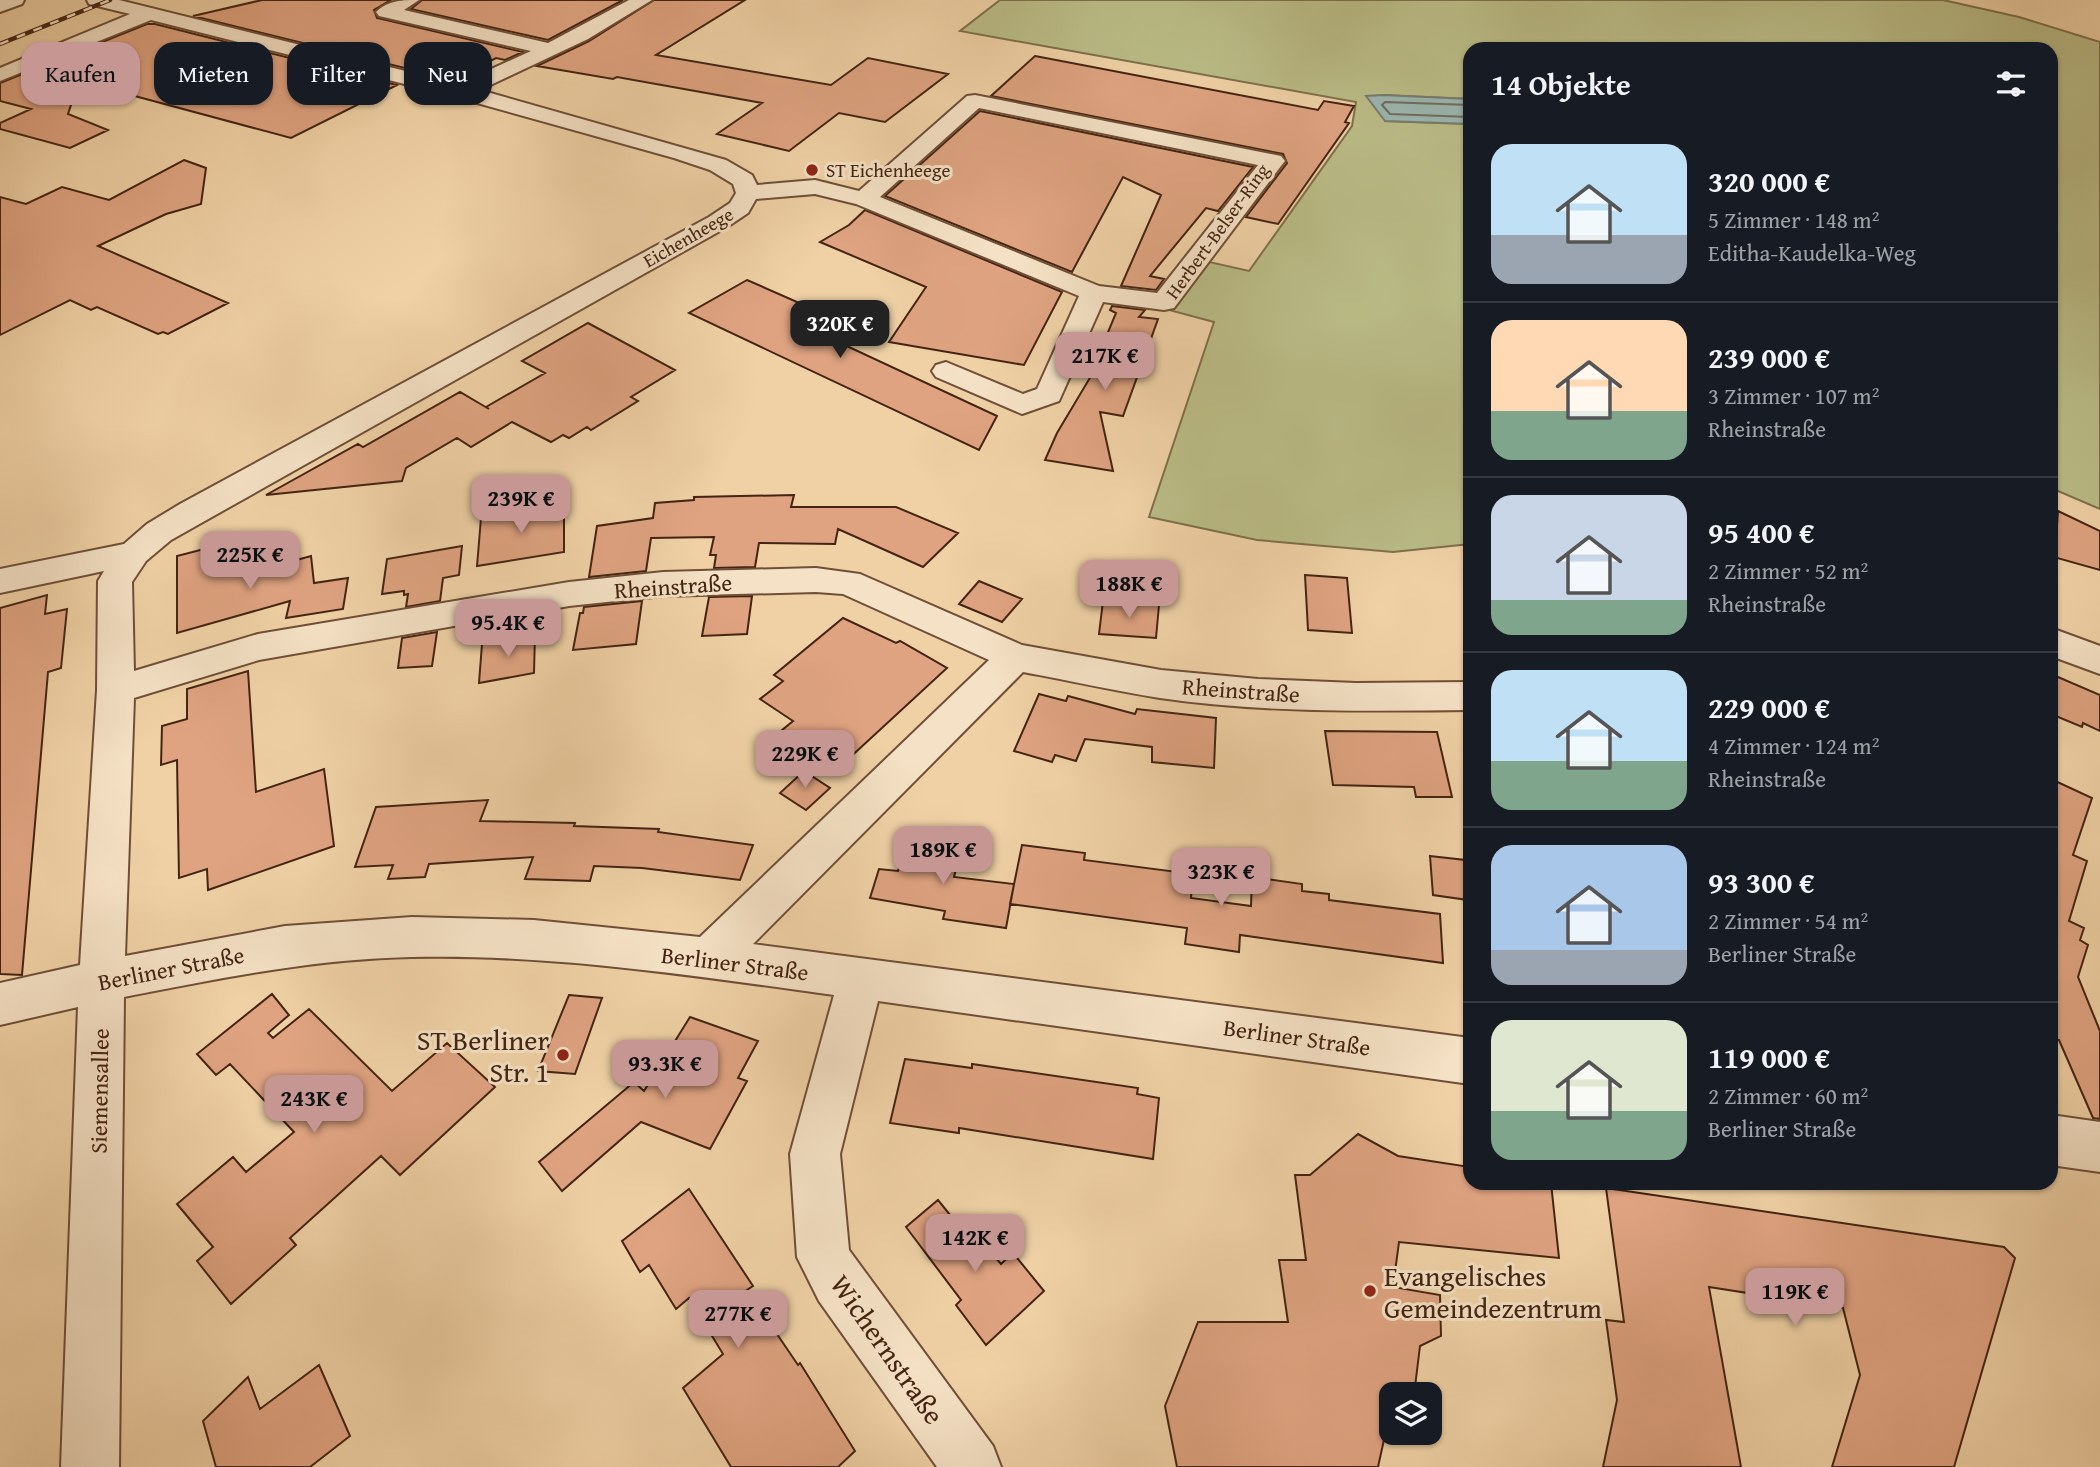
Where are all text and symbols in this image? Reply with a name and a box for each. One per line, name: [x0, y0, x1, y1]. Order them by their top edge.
chip: Kaufen: [21, 42, 140, 105]
chip: Mieten: [154, 42, 273, 105]
chip: Filter: [287, 42, 390, 105]
chip: Neu: [404, 42, 492, 105]
text: 14 Objekte: [1491, 62, 1631, 106]
icon: filters: [1992, 65, 2030, 103]
place label: ST Eichenheege: [826, 156, 950, 184]
street label: Herbert-Belser-Ring: [1158, 157, 1276, 305]
text: 320 000 €: [1708, 159, 1830, 203]
marker: ST Eichenheege: [804, 162, 820, 178]
icon: home: [1547, 172, 1631, 256]
street label: Eichenheege: [638, 200, 738, 274]
text: 5 Zimmer · 148 m²: [1708, 203, 1879, 236]
text: Editha-Kaudelka-Weg: [1708, 236, 1916, 269]
pin: 320K €: [783, 300, 897, 360]
text: 320K €: [806, 306, 874, 339]
pin: 217K €: [1048, 332, 1162, 392]
text: 239 000 €: [1708, 335, 1830, 379]
text: 217K €: [1071, 338, 1139, 371]
icon: home: [1547, 348, 1631, 432]
text: 3 Zimmer · 107 m²: [1708, 379, 1879, 412]
text: Rheinstraße: [1708, 412, 1826, 445]
pin: 239K €: [464, 476, 578, 535]
text: 239K €: [487, 481, 555, 514]
text: 95 400 €: [1708, 510, 1814, 554]
icon: home: [1547, 523, 1631, 607]
pin: 225K €: [193, 532, 307, 591]
text: 225K €: [216, 537, 284, 570]
text: 2 Zimmer · 52 m²: [1708, 554, 1868, 587]
pin: 188K €: [1072, 560, 1186, 620]
street label: Rheinstraße: [613, 565, 733, 607]
text: 188K €: [1095, 566, 1163, 599]
text: Rheinstraße: [1708, 587, 1826, 620]
pin: 95.4K €: [443, 600, 573, 659]
text: 95.4K €: [471, 605, 545, 638]
street label: Rheinstraße: [1181, 669, 1301, 711]
text: 229 000 €: [1708, 685, 1830, 729]
icon: home: [1547, 698, 1631, 782]
text: 4 Zimmer · 124 m²: [1708, 729, 1879, 762]
pin: 229K €: [748, 730, 862, 790]
text: 229K €: [771, 736, 839, 769]
text: Rheinstraße: [1708, 762, 1826, 795]
pin: 189K €: [886, 826, 1000, 886]
text: 189K €: [909, 832, 977, 865]
pin: 323K €: [1164, 848, 1278, 908]
text: 323K €: [1187, 854, 1255, 887]
text: 93 300 €: [1708, 860, 1814, 904]
icon: home: [1547, 873, 1631, 957]
text: 2 Zimmer · 54 m²: [1708, 904, 1868, 937]
text: Berliner Straße: [1708, 937, 1856, 970]
street label: Berliner Straße: [95, 938, 247, 998]
street label: Berliner Straße: [659, 938, 811, 988]
street label: Berliner Straße: [1221, 1010, 1373, 1064]
place label: ST Berliner Str. 1: [417, 1019, 549, 1092]
street label: Siemensallee: [81, 1028, 117, 1154]
text: 119 000 €: [1708, 1035, 1830, 1079]
pin: 93.3K €: [600, 1040, 730, 1100]
text: 93.3K €: [628, 1046, 702, 1079]
marker: ST Berliner Str. 1: [555, 1047, 571, 1063]
icon: home: [1547, 1048, 1631, 1132]
pin: 243K €: [257, 1076, 371, 1135]
text: 2 Zimmer · 60 m²: [1708, 1079, 1868, 1112]
text: 243K €: [280, 1081, 348, 1114]
text: Berliner Straße: [1708, 1112, 1856, 1145]
pin: 142K €: [918, 1214, 1032, 1274]
text: 142K €: [941, 1220, 1009, 1253]
place label: Evangelisches Gemeindezentrum: [1384, 1255, 1602, 1328]
street label: Wichernstraße: [821, 1266, 955, 1432]
pin: 119K €: [1738, 1268, 1852, 1328]
text: 119K €: [1761, 1274, 1829, 1307]
marker: Evangelisches Gemeindezentrum: [1362, 1283, 1378, 1299]
pin: 277K €: [681, 1290, 795, 1350]
text: 277K €: [704, 1296, 772, 1329]
map controls: [1379, 1382, 1442, 1445]
button: layers: [1379, 1382, 1442, 1445]

